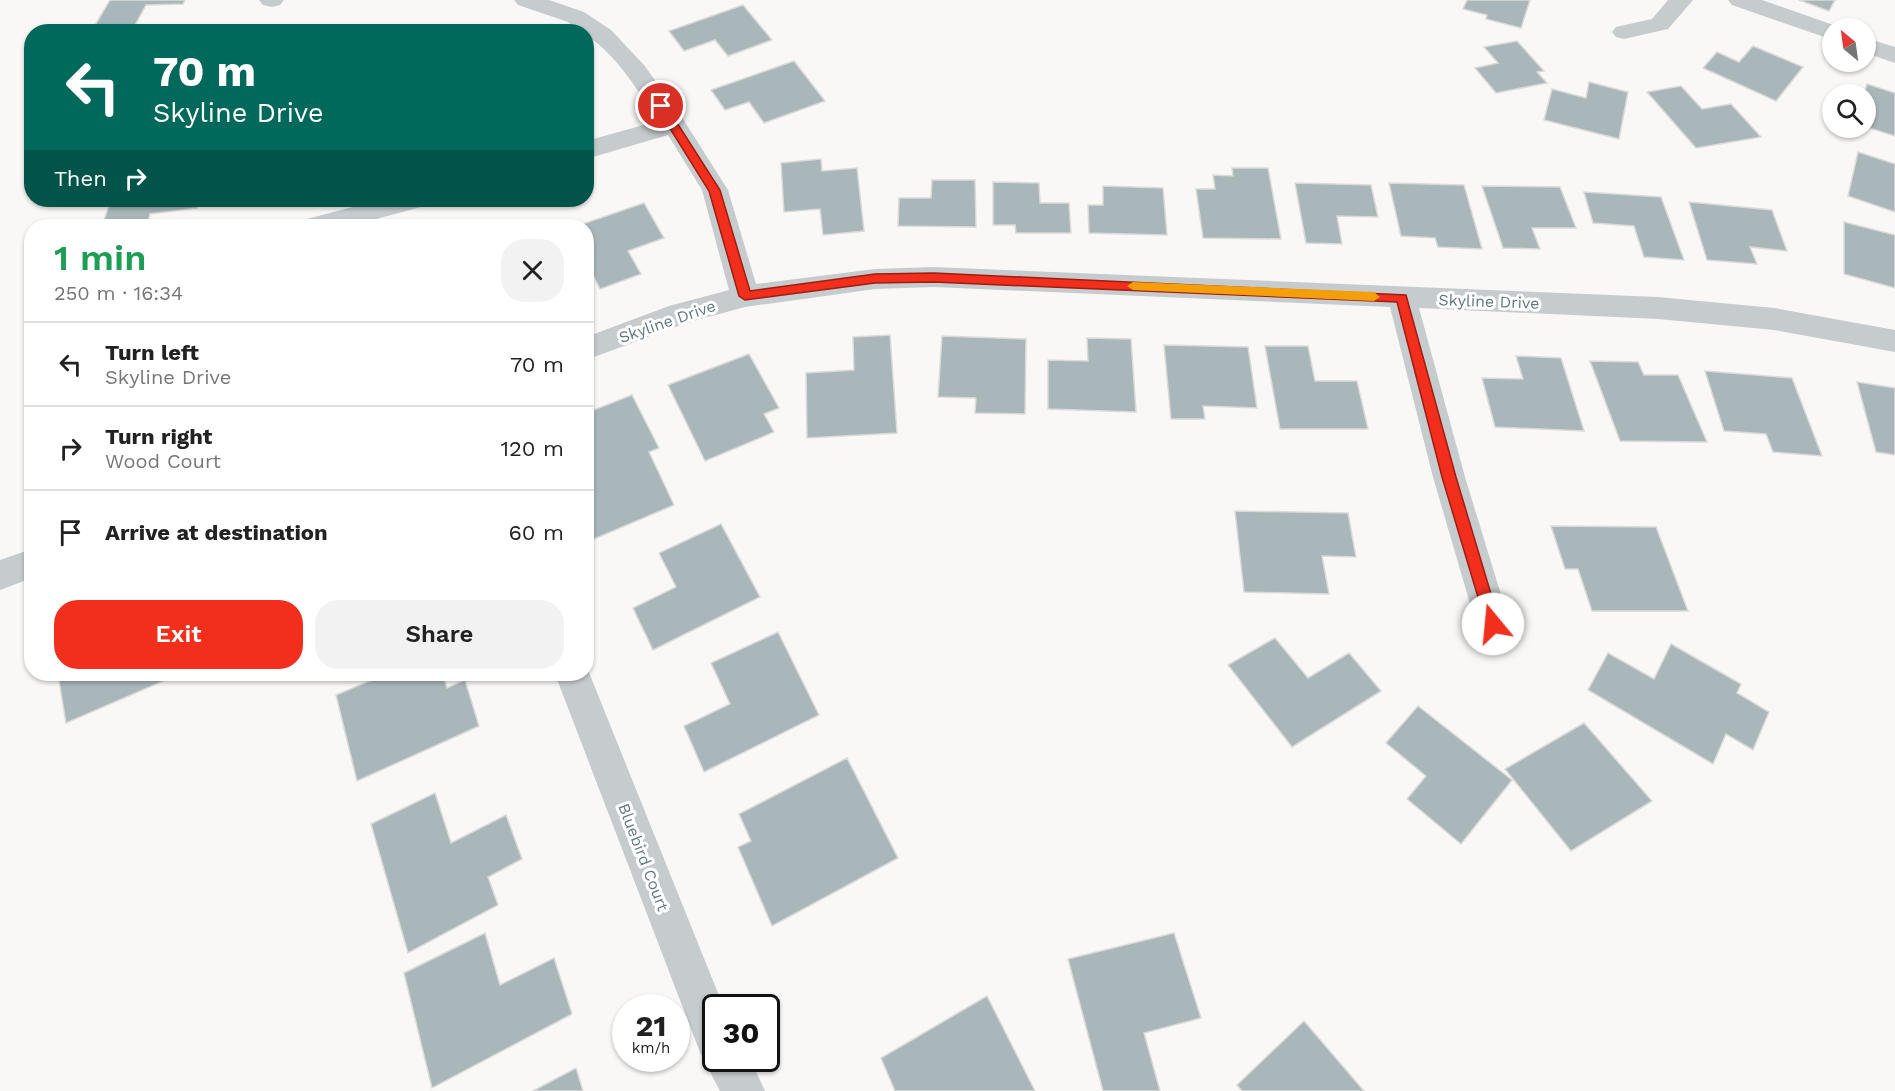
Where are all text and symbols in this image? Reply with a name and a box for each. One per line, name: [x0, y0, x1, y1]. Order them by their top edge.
north arrow: [1822, 18, 1876, 72]
map controls: [1822, 18, 1876, 138]
text: 70 m: [153, 47, 256, 96]
icon: left: [54, 48, 132, 126]
pin: [635, 80, 686, 131]
button: search: [1822, 84, 1876, 138]
icon: arrive: [644, 89, 677, 122]
text: Skyline Drive: [153, 97, 324, 129]
icon: right: [119, 162, 152, 195]
text: Then: [54, 166, 107, 191]
text: 1 min: [54, 237, 146, 279]
button: close: [501, 239, 564, 302]
text: 250 m · 16:34: [54, 281, 183, 305]
street label: Skyline Drive: [1438, 290, 1540, 313]
street label: Skyline Drive: [616, 296, 718, 347]
text: Turn left: [105, 340, 199, 365]
icon: left: [54, 348, 87, 381]
text: 70 m: [510, 352, 564, 377]
text: Skyline Drive: [105, 365, 231, 389]
text: Turn right: [105, 424, 212, 449]
icon: right: [54, 432, 87, 465]
text: 120 m: [500, 436, 564, 461]
text: Wood Court: [105, 449, 221, 473]
icon: arrive: [54, 516, 87, 549]
text: Arrive at destination: [105, 520, 328, 545]
text: 60 m: [508, 520, 564, 545]
position arrow: [1461, 592, 1525, 656]
button: Exit: [54, 600, 303, 669]
button: Share: [315, 600, 564, 669]
street label: Bluebird Court: [614, 801, 673, 914]
speed limit sign: 30: [702, 994, 780, 1072]
text: 21: [636, 1008, 666, 1043]
text: km/h: [632, 1039, 670, 1057]

